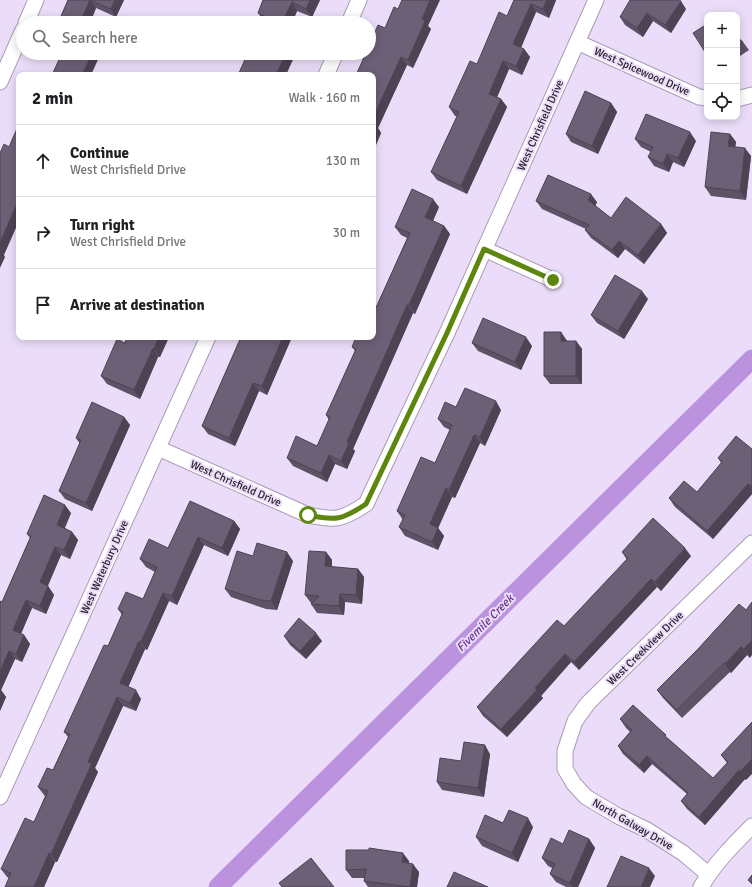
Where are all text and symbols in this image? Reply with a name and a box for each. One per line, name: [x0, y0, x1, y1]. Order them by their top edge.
map controls: [704, 12, 740, 120]
button: +: [704, 12, 740, 48]
search box: [16, 16, 376, 60]
icon: search: [30, 27, 52, 49]
text: Search here: [62, 29, 138, 47]
street label: West Spicewood Drive: [592, 45, 691, 98]
button: −: [704, 48, 740, 84]
street label: West Chrisfield Drive: [515, 78, 566, 173]
button: locate: [704, 84, 740, 120]
text: 2 min: [32, 88, 73, 109]
text: Walk · 160 m: [289, 90, 360, 106]
text: Continue: [70, 144, 129, 162]
icon: ahead: [32, 150, 54, 172]
text: 130 m: [326, 153, 360, 169]
text: West Chrisfield Drive: [70, 162, 186, 178]
text: Turn right: [70, 216, 135, 234]
icon: right: [32, 222, 54, 244]
text: 30 m: [333, 225, 360, 241]
text: West Chrisfield Drive: [70, 234, 186, 250]
route end: [544, 271, 562, 289]
icon: arrive: [32, 294, 54, 316]
text: Arrive at destination: [70, 296, 205, 314]
street label: West Chrisfield Drive: [188, 458, 283, 509]
route start: [299, 506, 317, 524]
street label: West Waterbury Drive: [78, 518, 131, 616]
water label: Fivemile Creek: [454, 591, 518, 655]
street label: West Creekview Drive: [605, 609, 686, 688]
street label: North Galway Drive: [590, 796, 675, 853]

